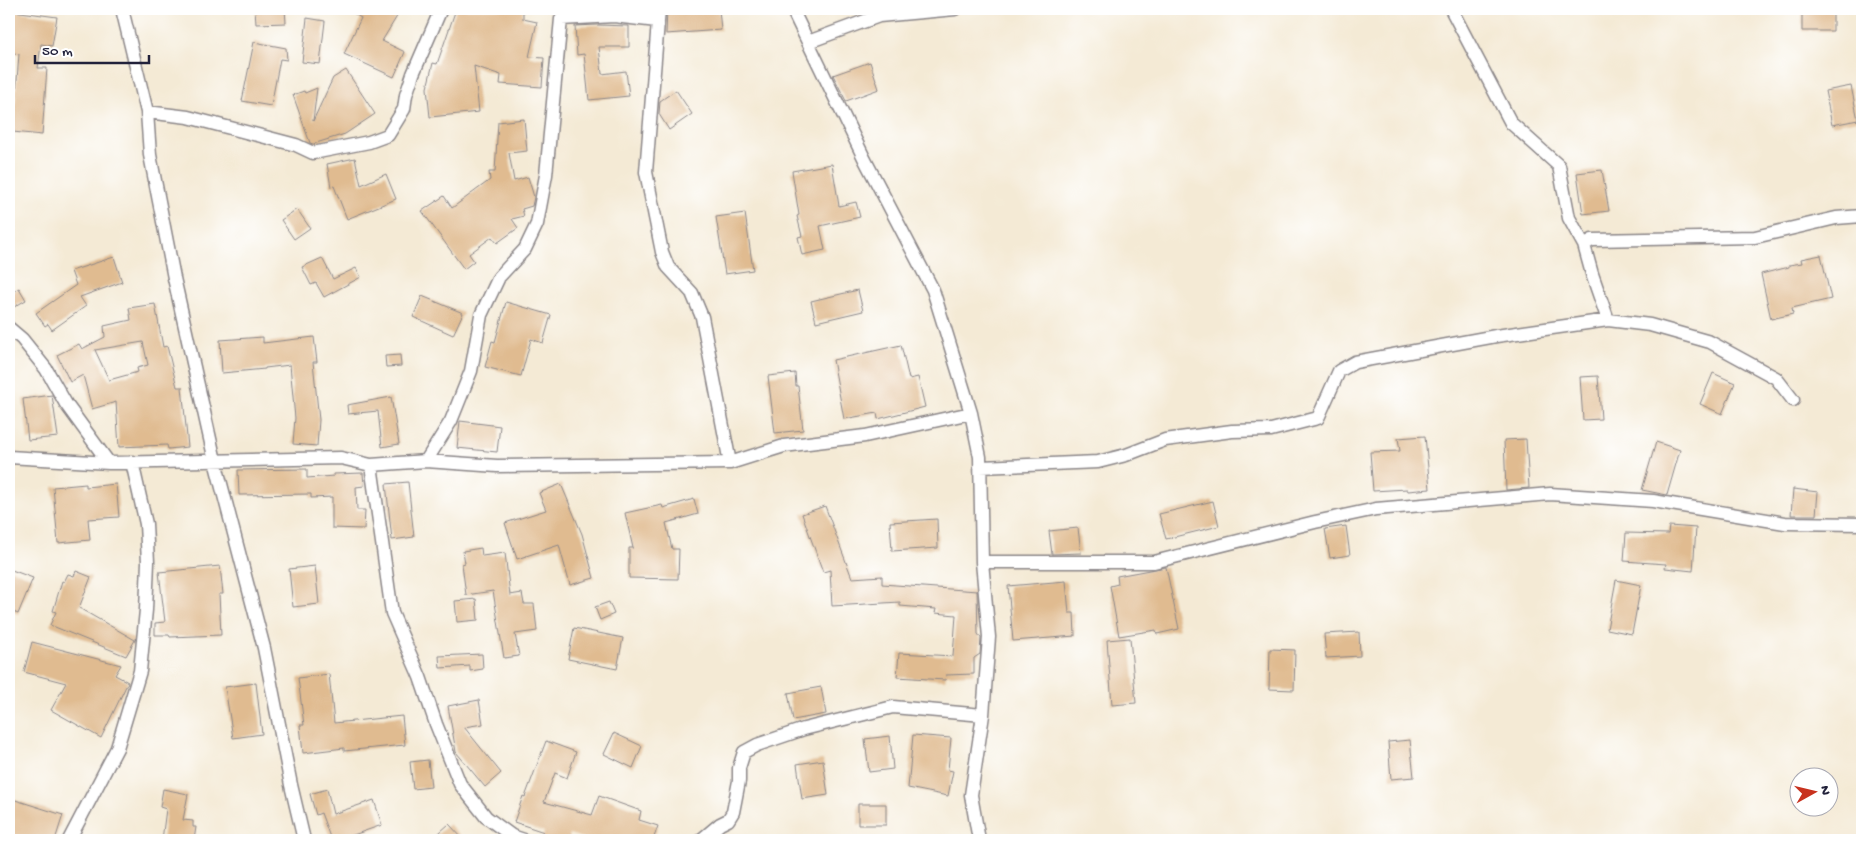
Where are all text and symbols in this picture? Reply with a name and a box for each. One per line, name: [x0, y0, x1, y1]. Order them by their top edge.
scale bar: [35, 32, 149, 64]
text: 50 m: [42, 43, 73, 61]
north arrow: [1788, 766, 1838, 816]
text: N: [1815, 785, 1833, 796]

